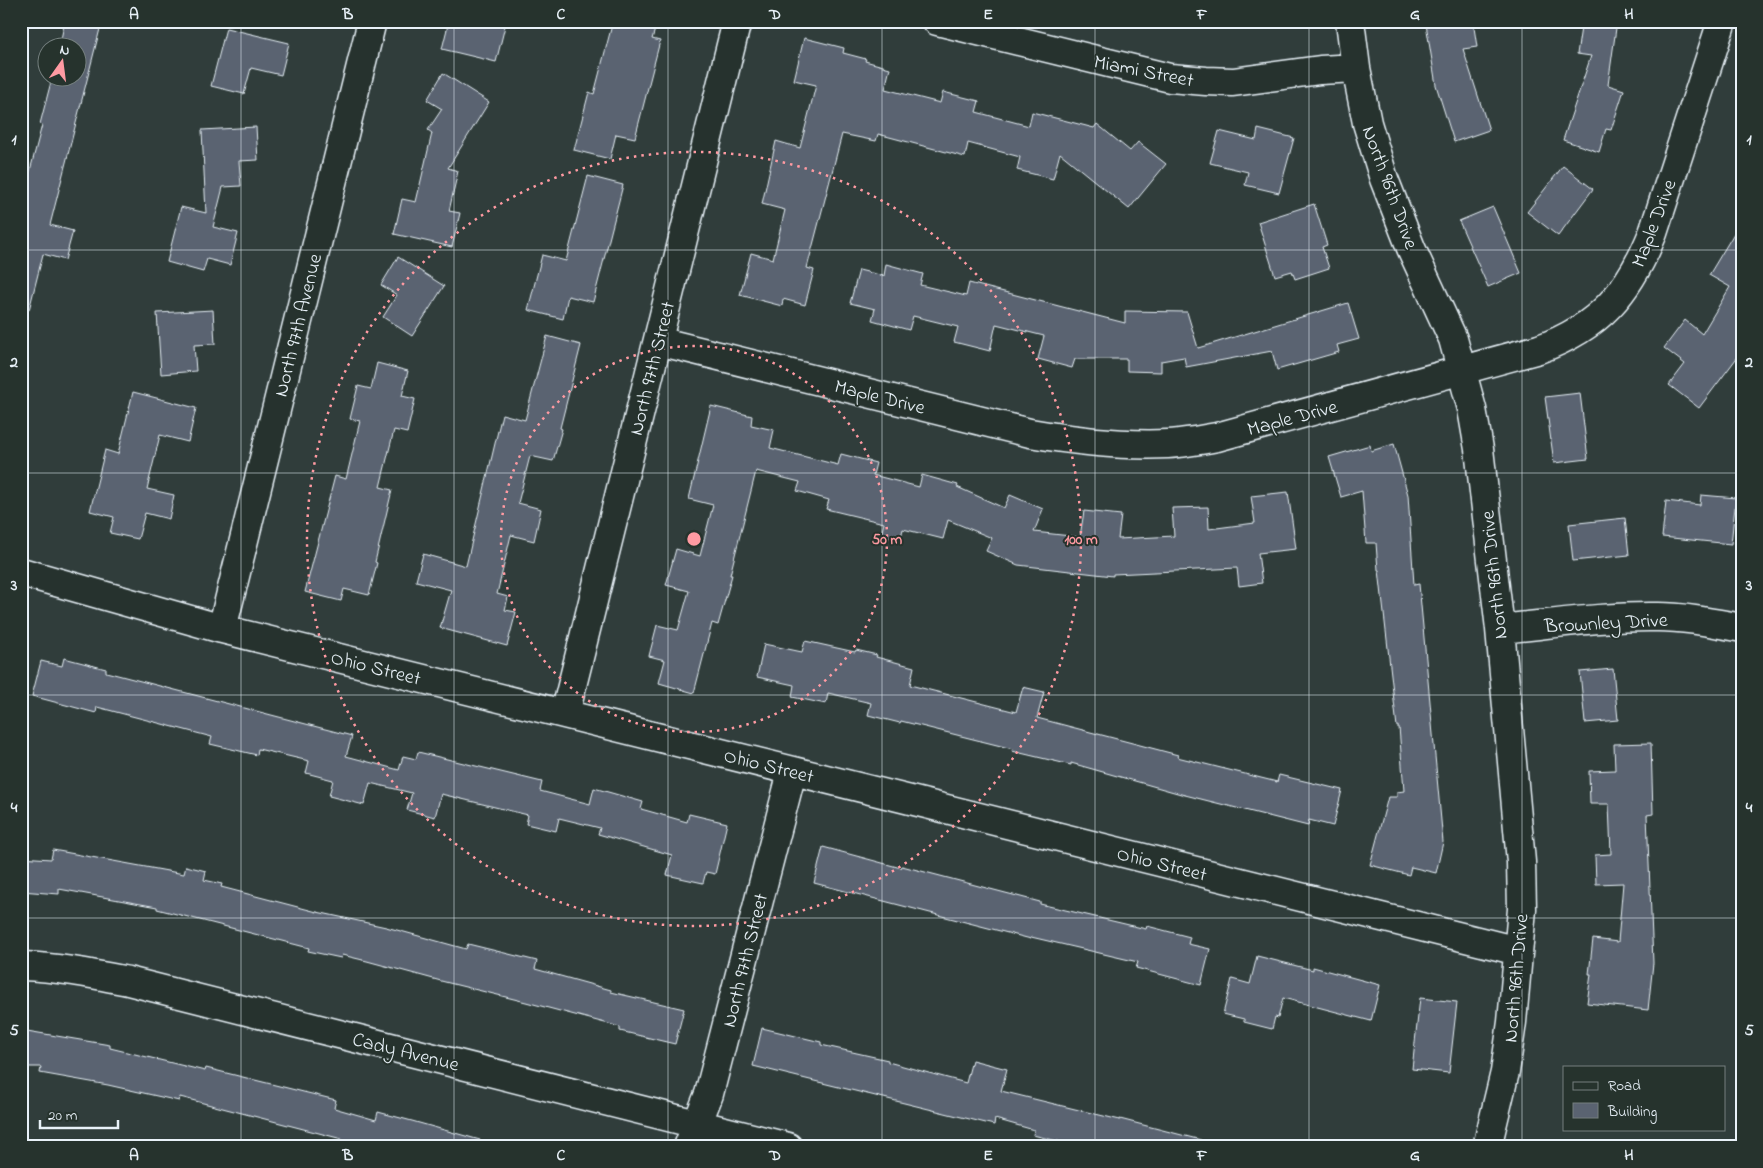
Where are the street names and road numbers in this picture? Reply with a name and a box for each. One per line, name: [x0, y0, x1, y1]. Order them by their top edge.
street label: Miami Street: [1091, 49, 1196, 96]
street label: North 96th Drive: [1353, 122, 1424, 254]
street label: Maple Drive: [1625, 176, 1685, 272]
street label: North 97th Avenue: [268, 251, 331, 400]
street label: North 97th Street: [623, 298, 684, 439]
street label: Maple Drive: [831, 373, 928, 424]
street label: Maple Drive: [1244, 393, 1341, 445]
street label: North 96th Drive: [1474, 509, 1517, 640]
street label: Brownley Drive: [1543, 607, 1668, 642]
street label: Ohio Street: [327, 644, 424, 695]
street label: Ohio Street: [720, 742, 817, 793]
street label: Ohio Street: [1113, 840, 1210, 891]
street label: North 97th Street: [716, 890, 777, 1031]
street label: North 96th Drive: [1497, 913, 1538, 1044]
street label: Cady Avenue: [349, 1026, 462, 1081]

